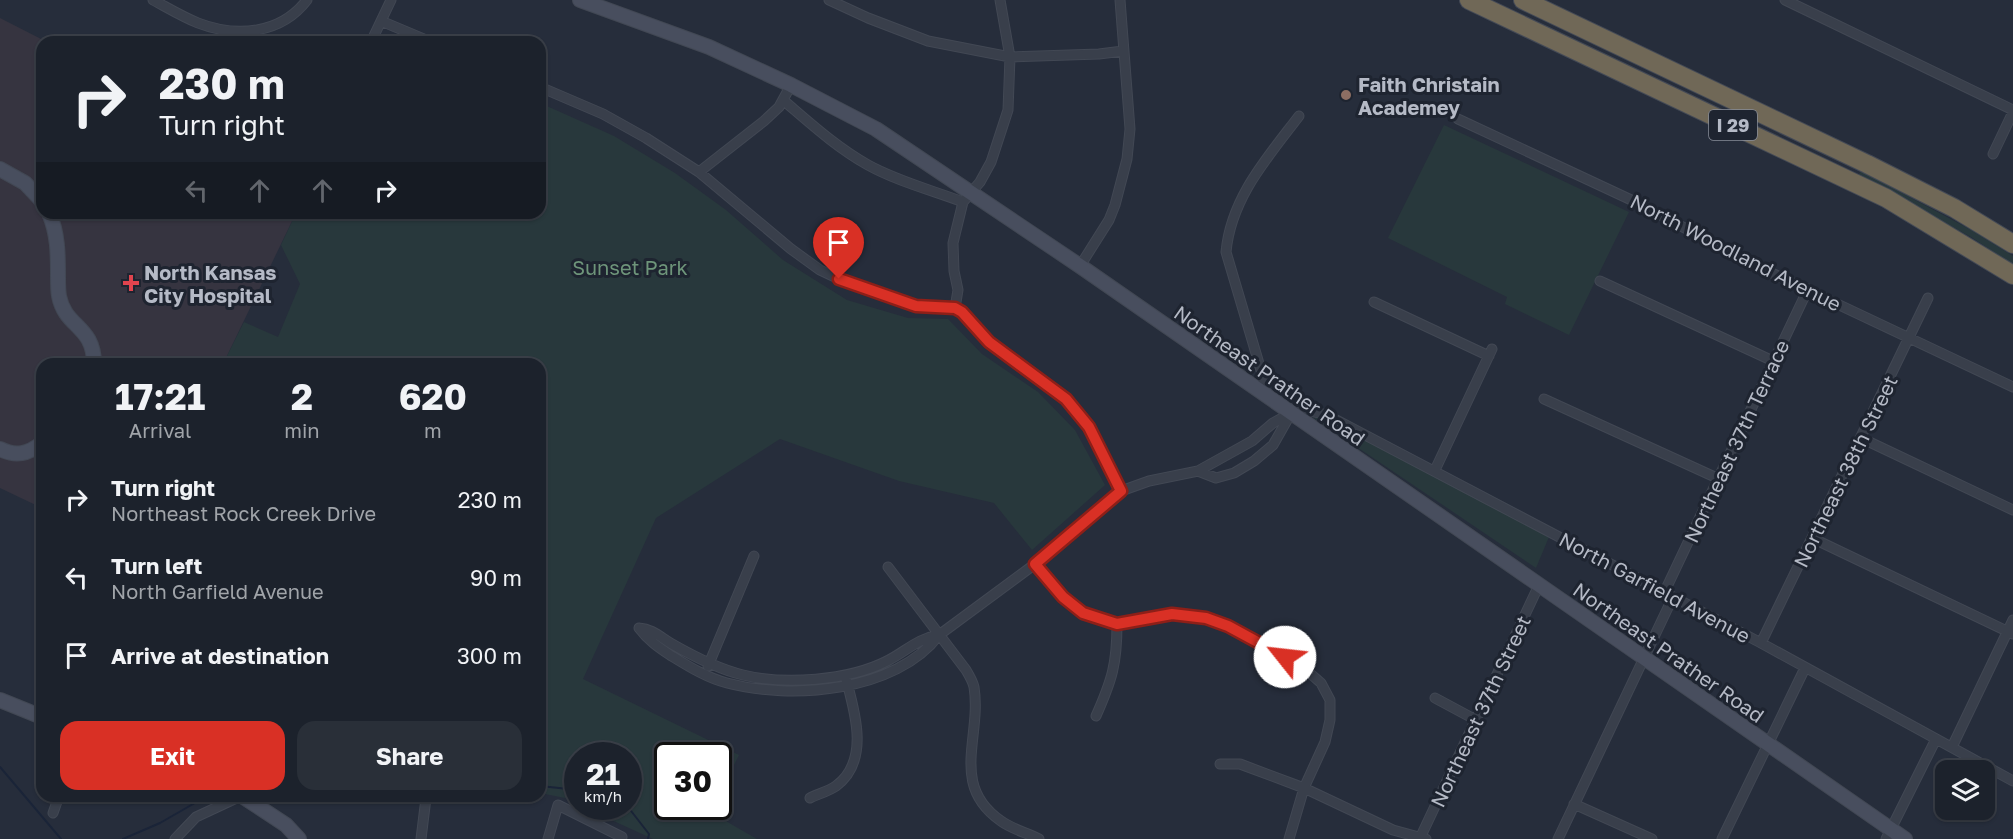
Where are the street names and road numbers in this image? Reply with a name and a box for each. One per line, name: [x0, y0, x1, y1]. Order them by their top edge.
road number: I 29: [1709, 110, 1757, 140]
street label: North Woodland Avenue: [1627, 188, 1845, 316]
street label: Northeast Prather Road: [1170, 300, 1370, 450]
street label: Northeast 37th Terrace: [1678, 336, 1794, 546]
street label: Northeast 38th Street: [1788, 371, 1902, 571]
street label: North Garfield Avenue: [1555, 526, 1755, 648]
street label: Northeast Prather Road: [1569, 577, 1769, 727]
street label: Northeast 37th Street: [1425, 611, 1535, 811]

